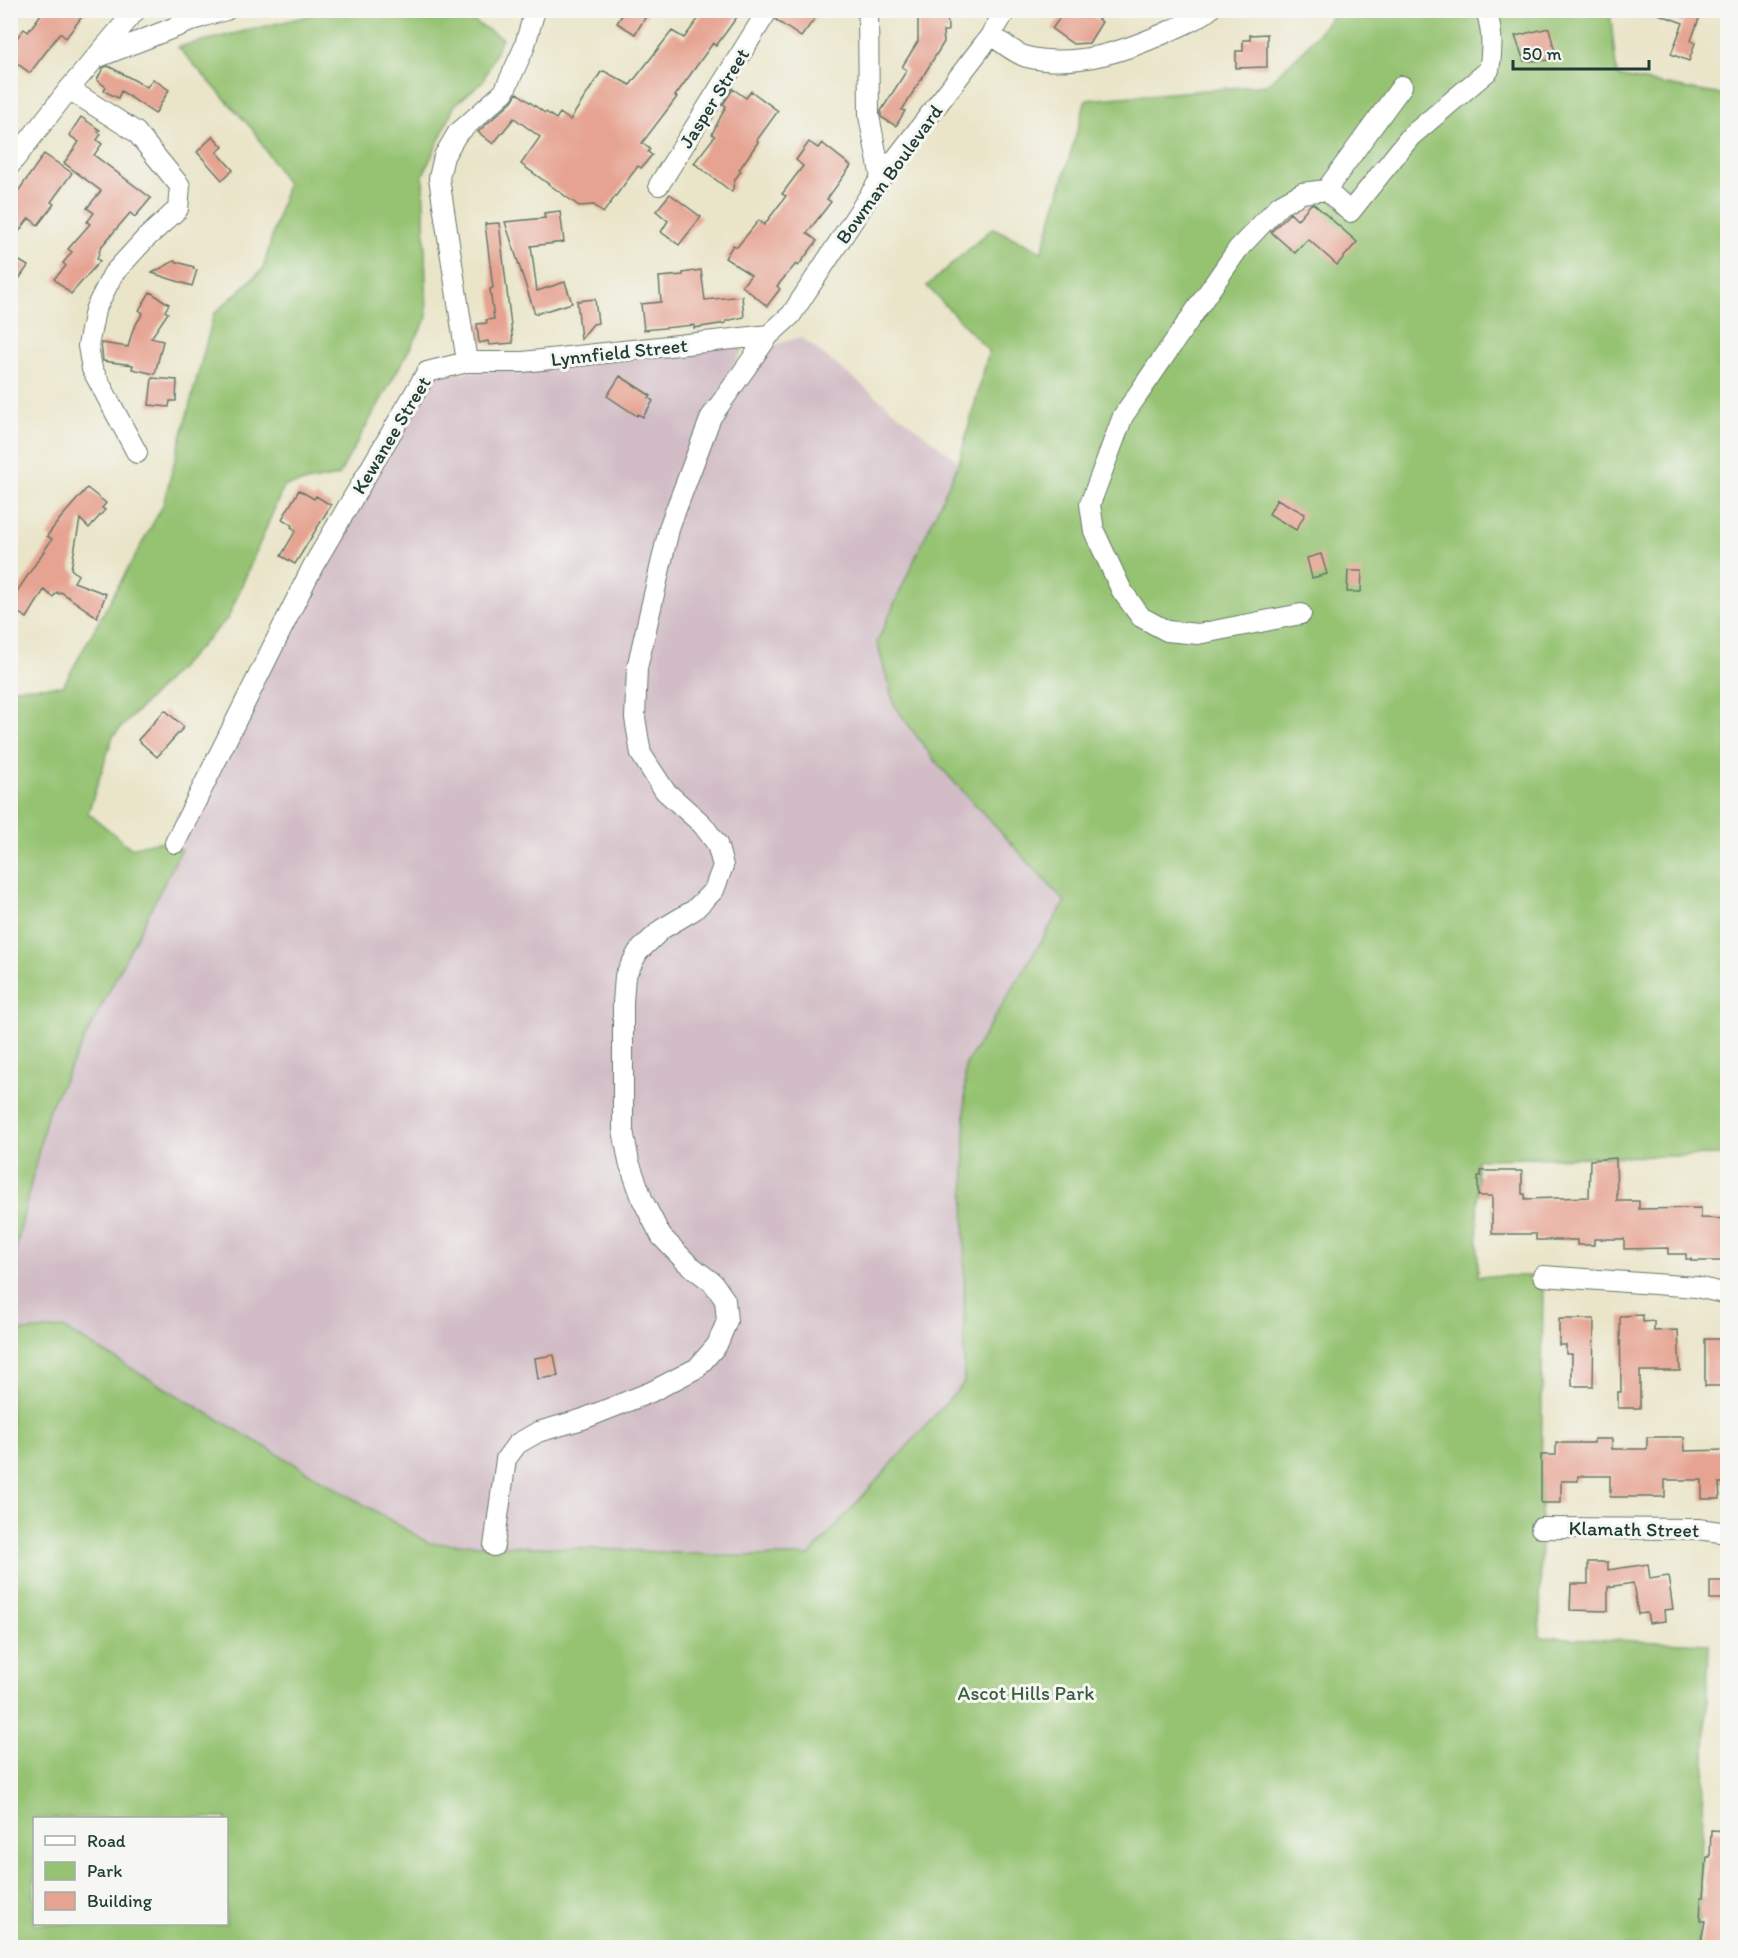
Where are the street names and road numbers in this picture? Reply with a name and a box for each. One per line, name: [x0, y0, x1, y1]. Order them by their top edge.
street label: Jasper Street: [674, 44, 754, 152]
street label: Bowman Boulevard: [830, 100, 948, 248]
street label: Lynnfield Street: [549, 333, 689, 371]
street label: Kewanee Street: [346, 371, 436, 498]
street label: Klamath Street: [1568, 1516, 1700, 1542]

